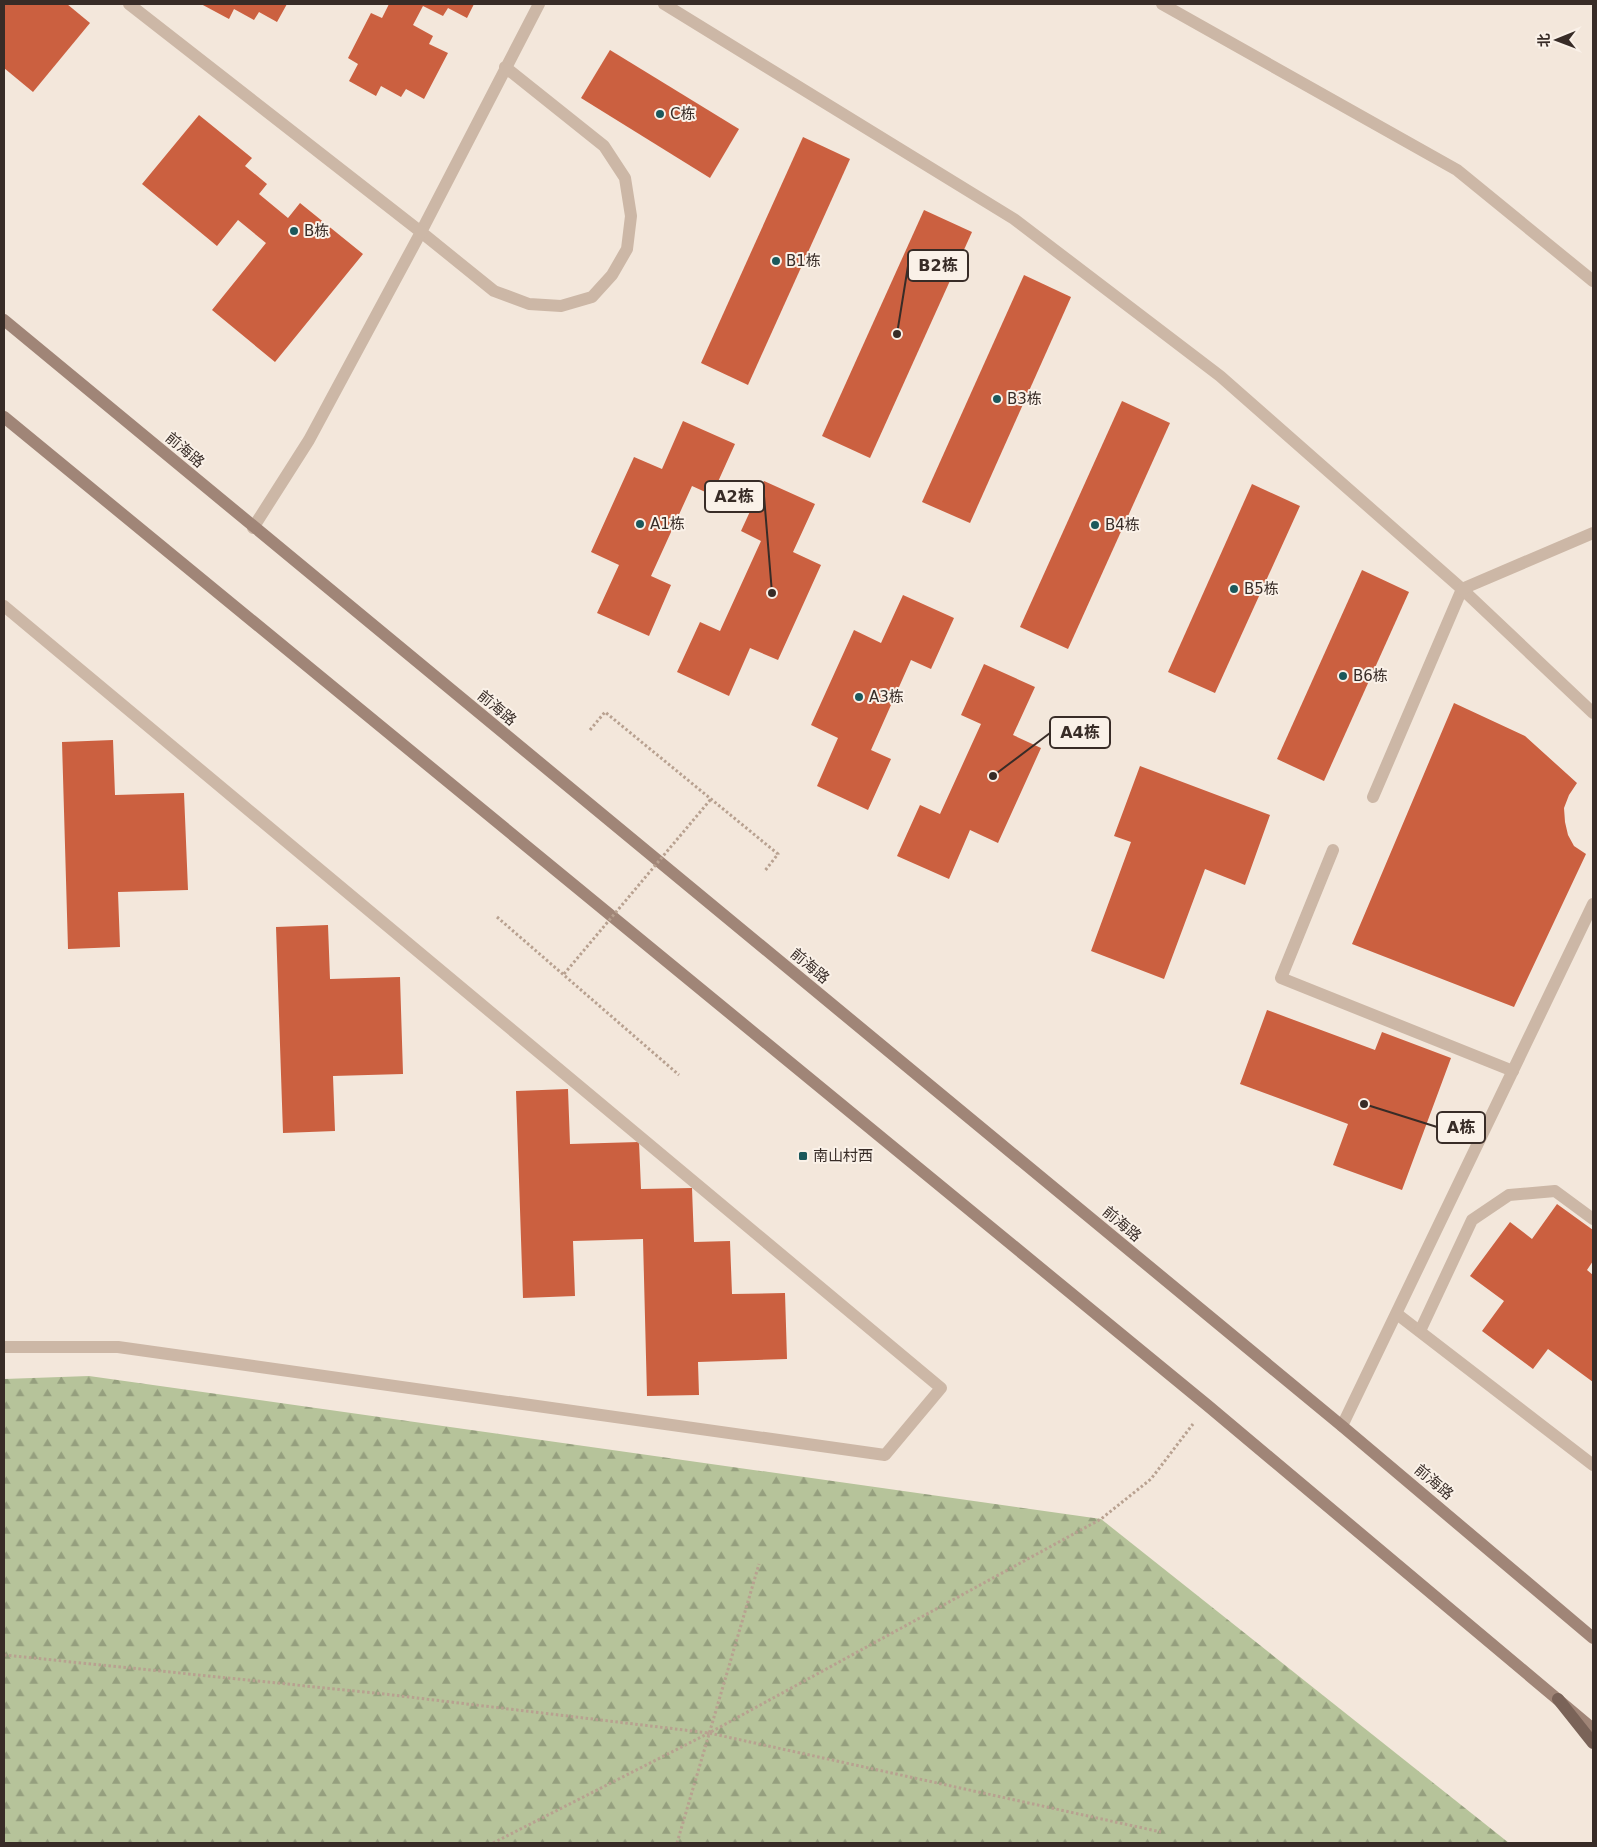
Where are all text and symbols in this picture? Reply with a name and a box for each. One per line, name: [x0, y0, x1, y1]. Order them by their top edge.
north arrow: [1532, 15, 1582, 65]
text: 北: [1536, 33, 1552, 47]
place label: C栋: [670, 105, 695, 123]
marker: C栋: [654, 108, 666, 120]
place label: B栋: [304, 222, 329, 240]
marker: B栋: [288, 225, 300, 237]
callout: B2栋: [908, 250, 968, 281]
place label: B1栋: [786, 252, 821, 270]
marker: B1栋: [770, 255, 782, 267]
text: B2栋: [918, 256, 958, 275]
place label: B3栋: [1007, 390, 1042, 408]
marker: B3栋: [991, 393, 1003, 405]
street label: 前海路: [162, 429, 208, 471]
callout: A2栋: [705, 481, 764, 512]
text: A2栋: [714, 487, 754, 506]
place label: A1栋: [650, 515, 685, 533]
place label: B4栋: [1105, 516, 1140, 534]
marker: A1栋: [634, 518, 646, 530]
marker: B4栋: [1089, 519, 1101, 531]
place label: B5栋: [1244, 580, 1279, 598]
marker: B5栋: [1228, 583, 1240, 595]
place label: B6栋: [1353, 667, 1388, 685]
marker: B6栋: [1337, 670, 1349, 682]
street label: 前海路: [474, 687, 520, 729]
place label: A3栋: [869, 688, 904, 706]
marker: A3栋: [853, 691, 865, 703]
callout: A4栋: [1050, 717, 1110, 748]
text: A4栋: [1060, 723, 1100, 742]
street label: 前海路: [787, 945, 833, 987]
callout: A栋: [1437, 1112, 1485, 1143]
text: A栋: [1447, 1118, 1475, 1137]
place label: 南山村西: [813, 1147, 873, 1165]
marker: 南山村西: [797, 1150, 809, 1162]
street label: 前海路: [1099, 1203, 1145, 1245]
street label: 前海路: [1411, 1461, 1457, 1503]

